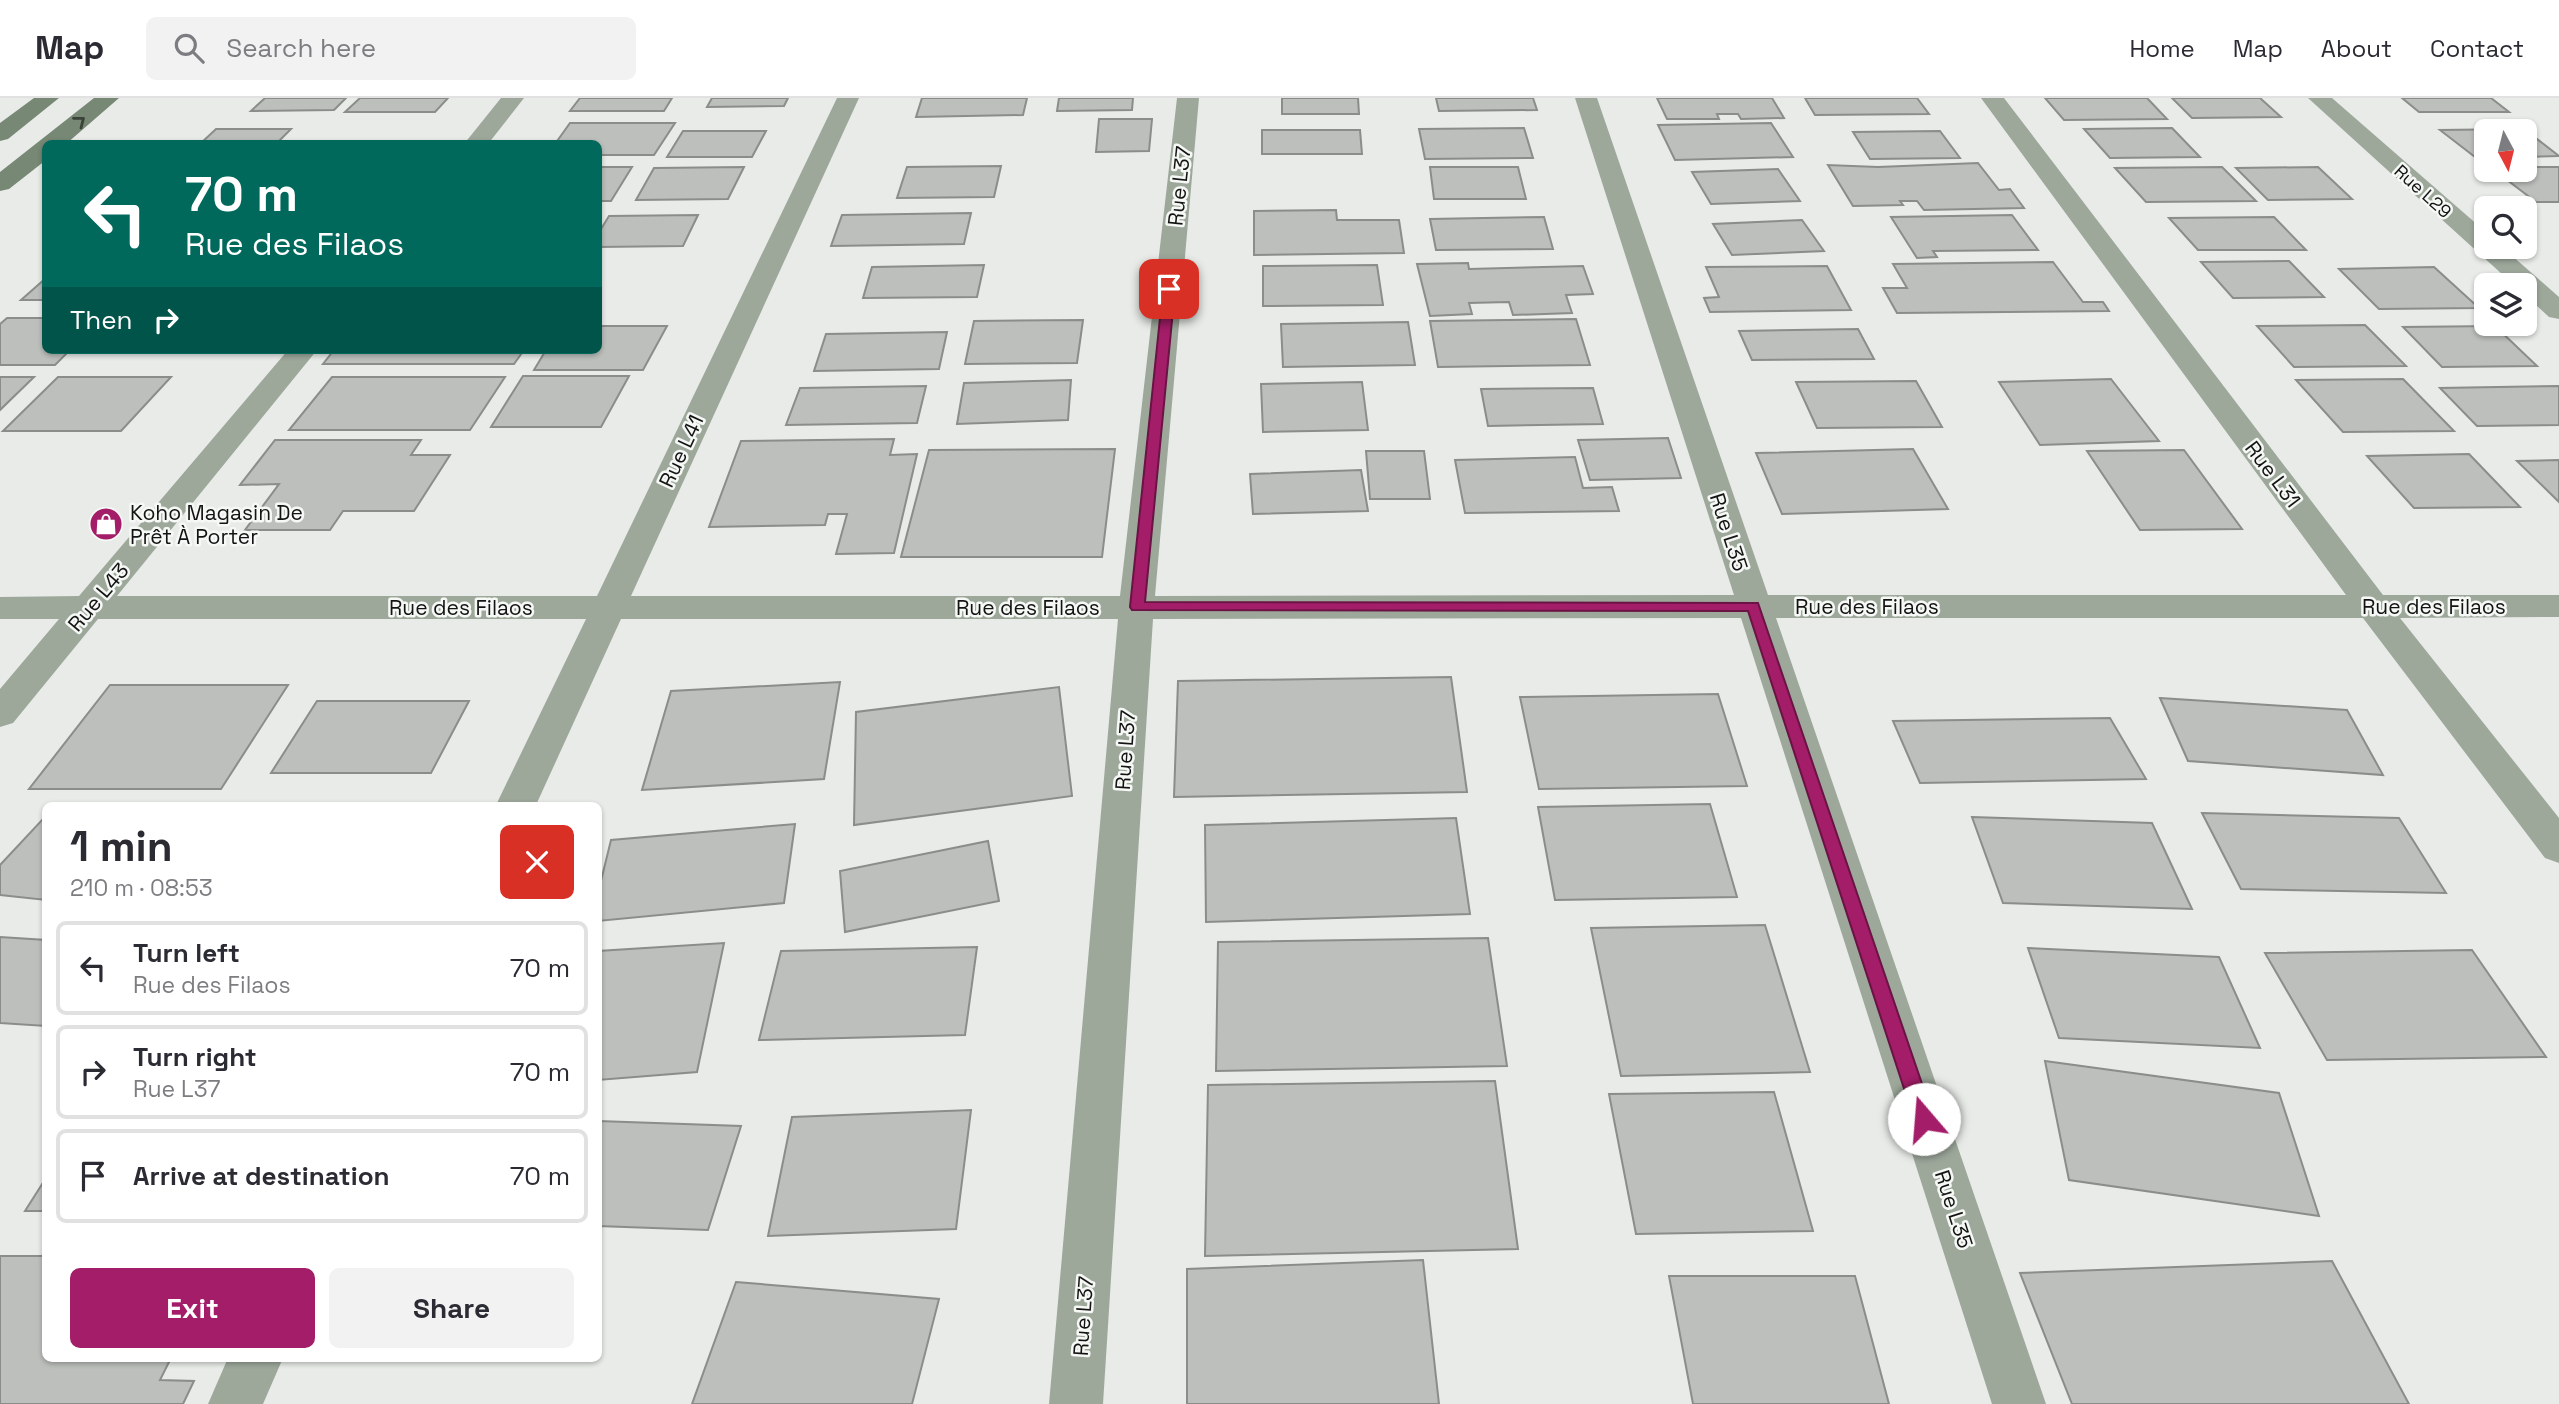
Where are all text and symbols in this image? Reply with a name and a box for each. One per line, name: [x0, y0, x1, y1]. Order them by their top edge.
search box: [146, 17, 636, 80]
text: Map: [35, 27, 104, 69]
icon: search: [170, 29, 208, 67]
text: Search here: [226, 31, 376, 65]
text: Home: [2129, 33, 2195, 64]
text: Map: [2233, 33, 2283, 64]
text: About: [2321, 33, 2392, 64]
text: Contact: [2430, 33, 2524, 64]
one-way arrow: [72, 116, 84, 129]
north arrow: [2474, 119, 2538, 182]
map controls: [2474, 119, 2537, 336]
street label: Rue L37: [1161, 145, 1197, 227]
street label: Rue L29: [2390, 159, 2456, 223]
text: 70 m: [185, 163, 298, 225]
icon: left: [70, 168, 161, 259]
button: search: [2474, 196, 2537, 259]
text: Rue des Filaos: [185, 224, 404, 264]
pin: [1139, 259, 1199, 319]
icon: arrive: [1150, 270, 1188, 308]
button: layers: [2474, 273, 2537, 336]
icon: right: [147, 301, 185, 339]
text: Then: [70, 303, 133, 337]
street label: Rue L41: [653, 410, 709, 492]
street label: Rue L31: [2239, 435, 2307, 513]
street label: Rue L35: [1704, 489, 1754, 575]
place label: Koho Magasin De Prêt À Porter: [130, 499, 303, 550]
shop icon: Koho Magasin De Prêt À Porter: [87, 505, 125, 543]
street label: Rue L43: [62, 557, 134, 637]
street label: Rue des Filaos: [1795, 593, 1939, 620]
street label: Rue des Filaos: [2362, 593, 2506, 620]
street label: Rue des Filaos: [389, 594, 533, 621]
street label: Rue des Filaos: [956, 594, 1100, 621]
street label: Rue L37: [1109, 709, 1141, 791]
text: 1 min: [70, 820, 173, 873]
button: close: [500, 825, 574, 899]
text: 210 m · 08:53: [70, 873, 213, 903]
text: Turn left: [133, 936, 240, 970]
icon: left: [74, 949, 112, 987]
text: 70 m: [510, 951, 570, 985]
text: Rue des Filaos: [133, 970, 291, 1000]
text: Turn right: [133, 1040, 257, 1074]
icon: right: [74, 1053, 112, 1091]
text: 70 m: [510, 1055, 570, 1089]
text: Rue L37: [133, 1074, 221, 1104]
position arrow: [1887, 1082, 1961, 1156]
icon: arrive: [74, 1157, 112, 1195]
text: Arrive at destination: [133, 1159, 390, 1193]
text: 70 m: [510, 1159, 570, 1193]
street label: Rue L35: [1929, 1166, 1979, 1252]
button: Exit: [70, 1268, 315, 1348]
button: Share: [329, 1268, 574, 1348]
street label: Rue L37: [1067, 1275, 1099, 1357]

